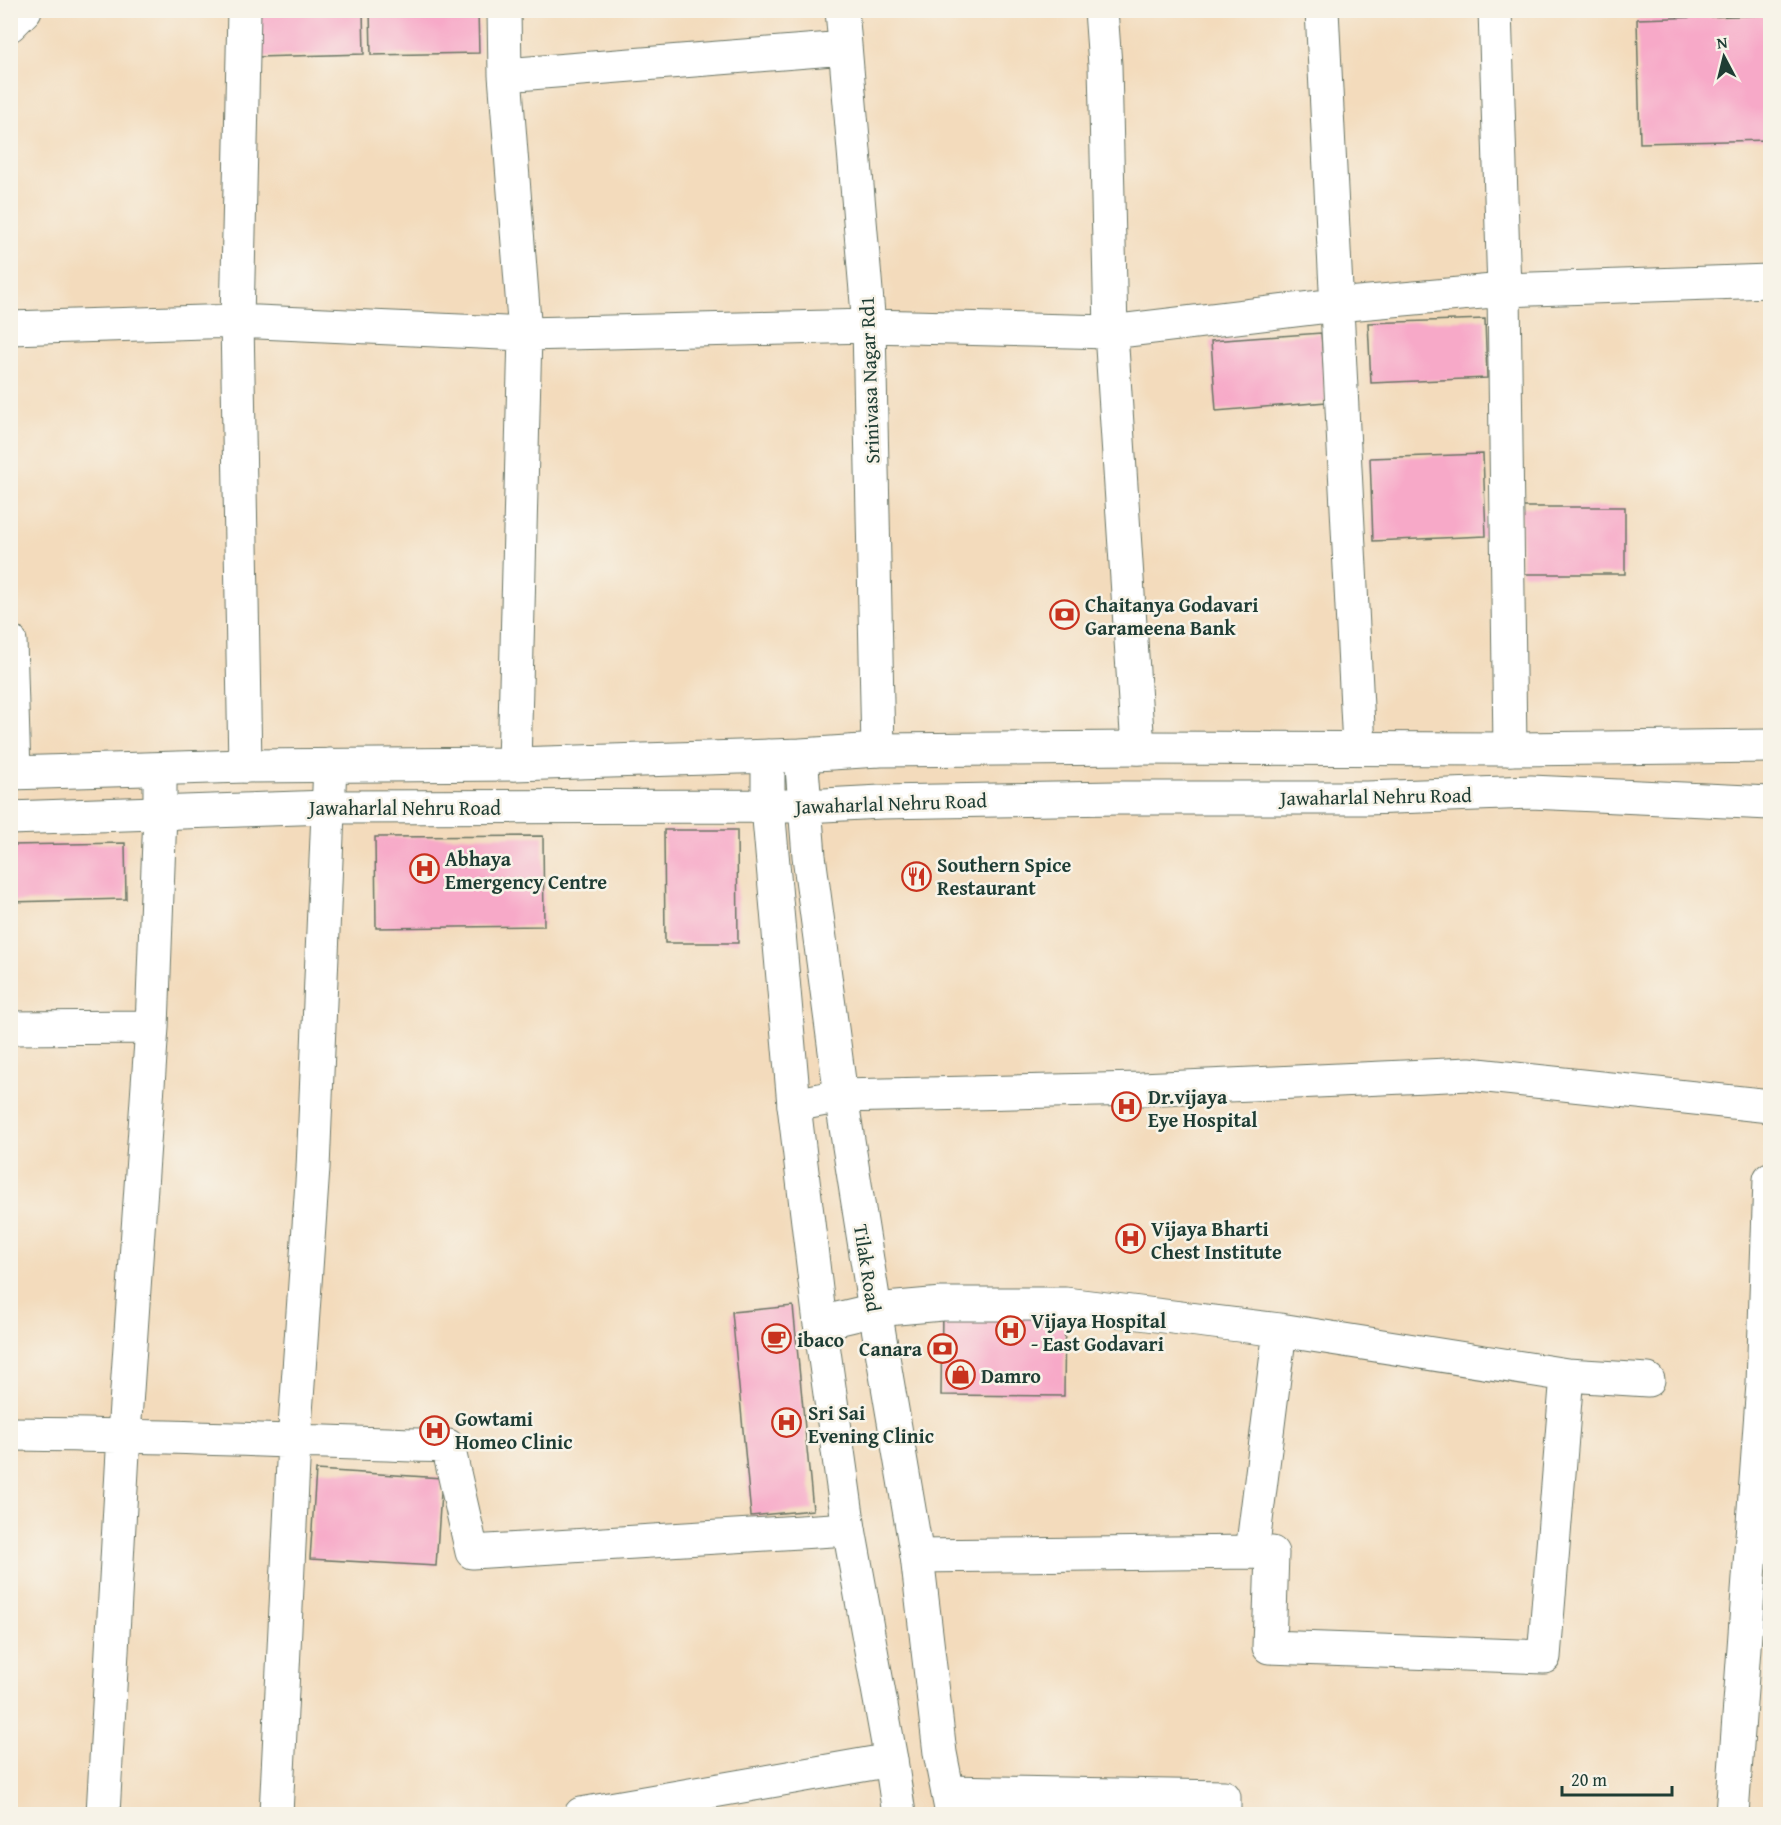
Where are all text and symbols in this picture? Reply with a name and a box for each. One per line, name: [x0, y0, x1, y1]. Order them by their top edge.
north arrow: [1694, 27, 1754, 87]
text: N: [1715, 30, 1729, 55]
street label: Srinivasa Nagar Rd1: [852, 296, 886, 464]
place label: Chaitanya Godavari Garameena Bank: [1085, 590, 1259, 642]
bank icon: Chaitanya Godavari Garameena Bank: [1048, 599, 1080, 631]
street label: Jawaharlal Nehru Road: [1277, 780, 1472, 812]
street label: Jawaharlal Nehru Road: [792, 785, 988, 821]
street label: Jawaharlal Nehru Road: [306, 793, 501, 822]
place label: Abhaya Emergency Centre: [445, 844, 607, 896]
place label: Southern Spice Restaurant: [937, 850, 1072, 902]
hospital icon: Abhaya Emergency Centre: [408, 853, 440, 885]
restaurant icon: Southern Spice Restaurant: [900, 860, 932, 892]
place label: Dr.vijaya Eye Hospital: [1148, 1082, 1257, 1134]
hospital icon: Dr.vijaya Eye Hospital: [1111, 1091, 1143, 1123]
place label: Vijaya Bharti Chest Institute: [1151, 1214, 1282, 1266]
street label: Tilak Road: [847, 1222, 889, 1314]
hospital icon: Vijaya Bharti Chest Institute: [1114, 1223, 1146, 1255]
place label: Vijaya Hospital - East Godavari: [1031, 1306, 1166, 1358]
hospital icon: Vijaya Hospital - East Godavari: [994, 1315, 1026, 1347]
cafe icon: ibaco: [760, 1323, 792, 1355]
place label: ibaco: [797, 1325, 845, 1354]
bank icon: Canara: [927, 1332, 959, 1364]
place label: Canara: [859, 1334, 923, 1363]
shop icon: Damro: [944, 1359, 976, 1391]
place label: Damro: [981, 1361, 1041, 1390]
place label: Sri Sai Evening Clinic: [808, 1398, 934, 1450]
place label: Gowtami Homeo Clinic: [455, 1404, 572, 1456]
hospital icon: Sri Sai Evening Clinic: [771, 1407, 803, 1439]
hospital icon: Gowtami Homeo Clinic: [418, 1414, 450, 1446]
scale bar: [1562, 1759, 1672, 1797]
text: 20 m: [1571, 1766, 1607, 1793]

